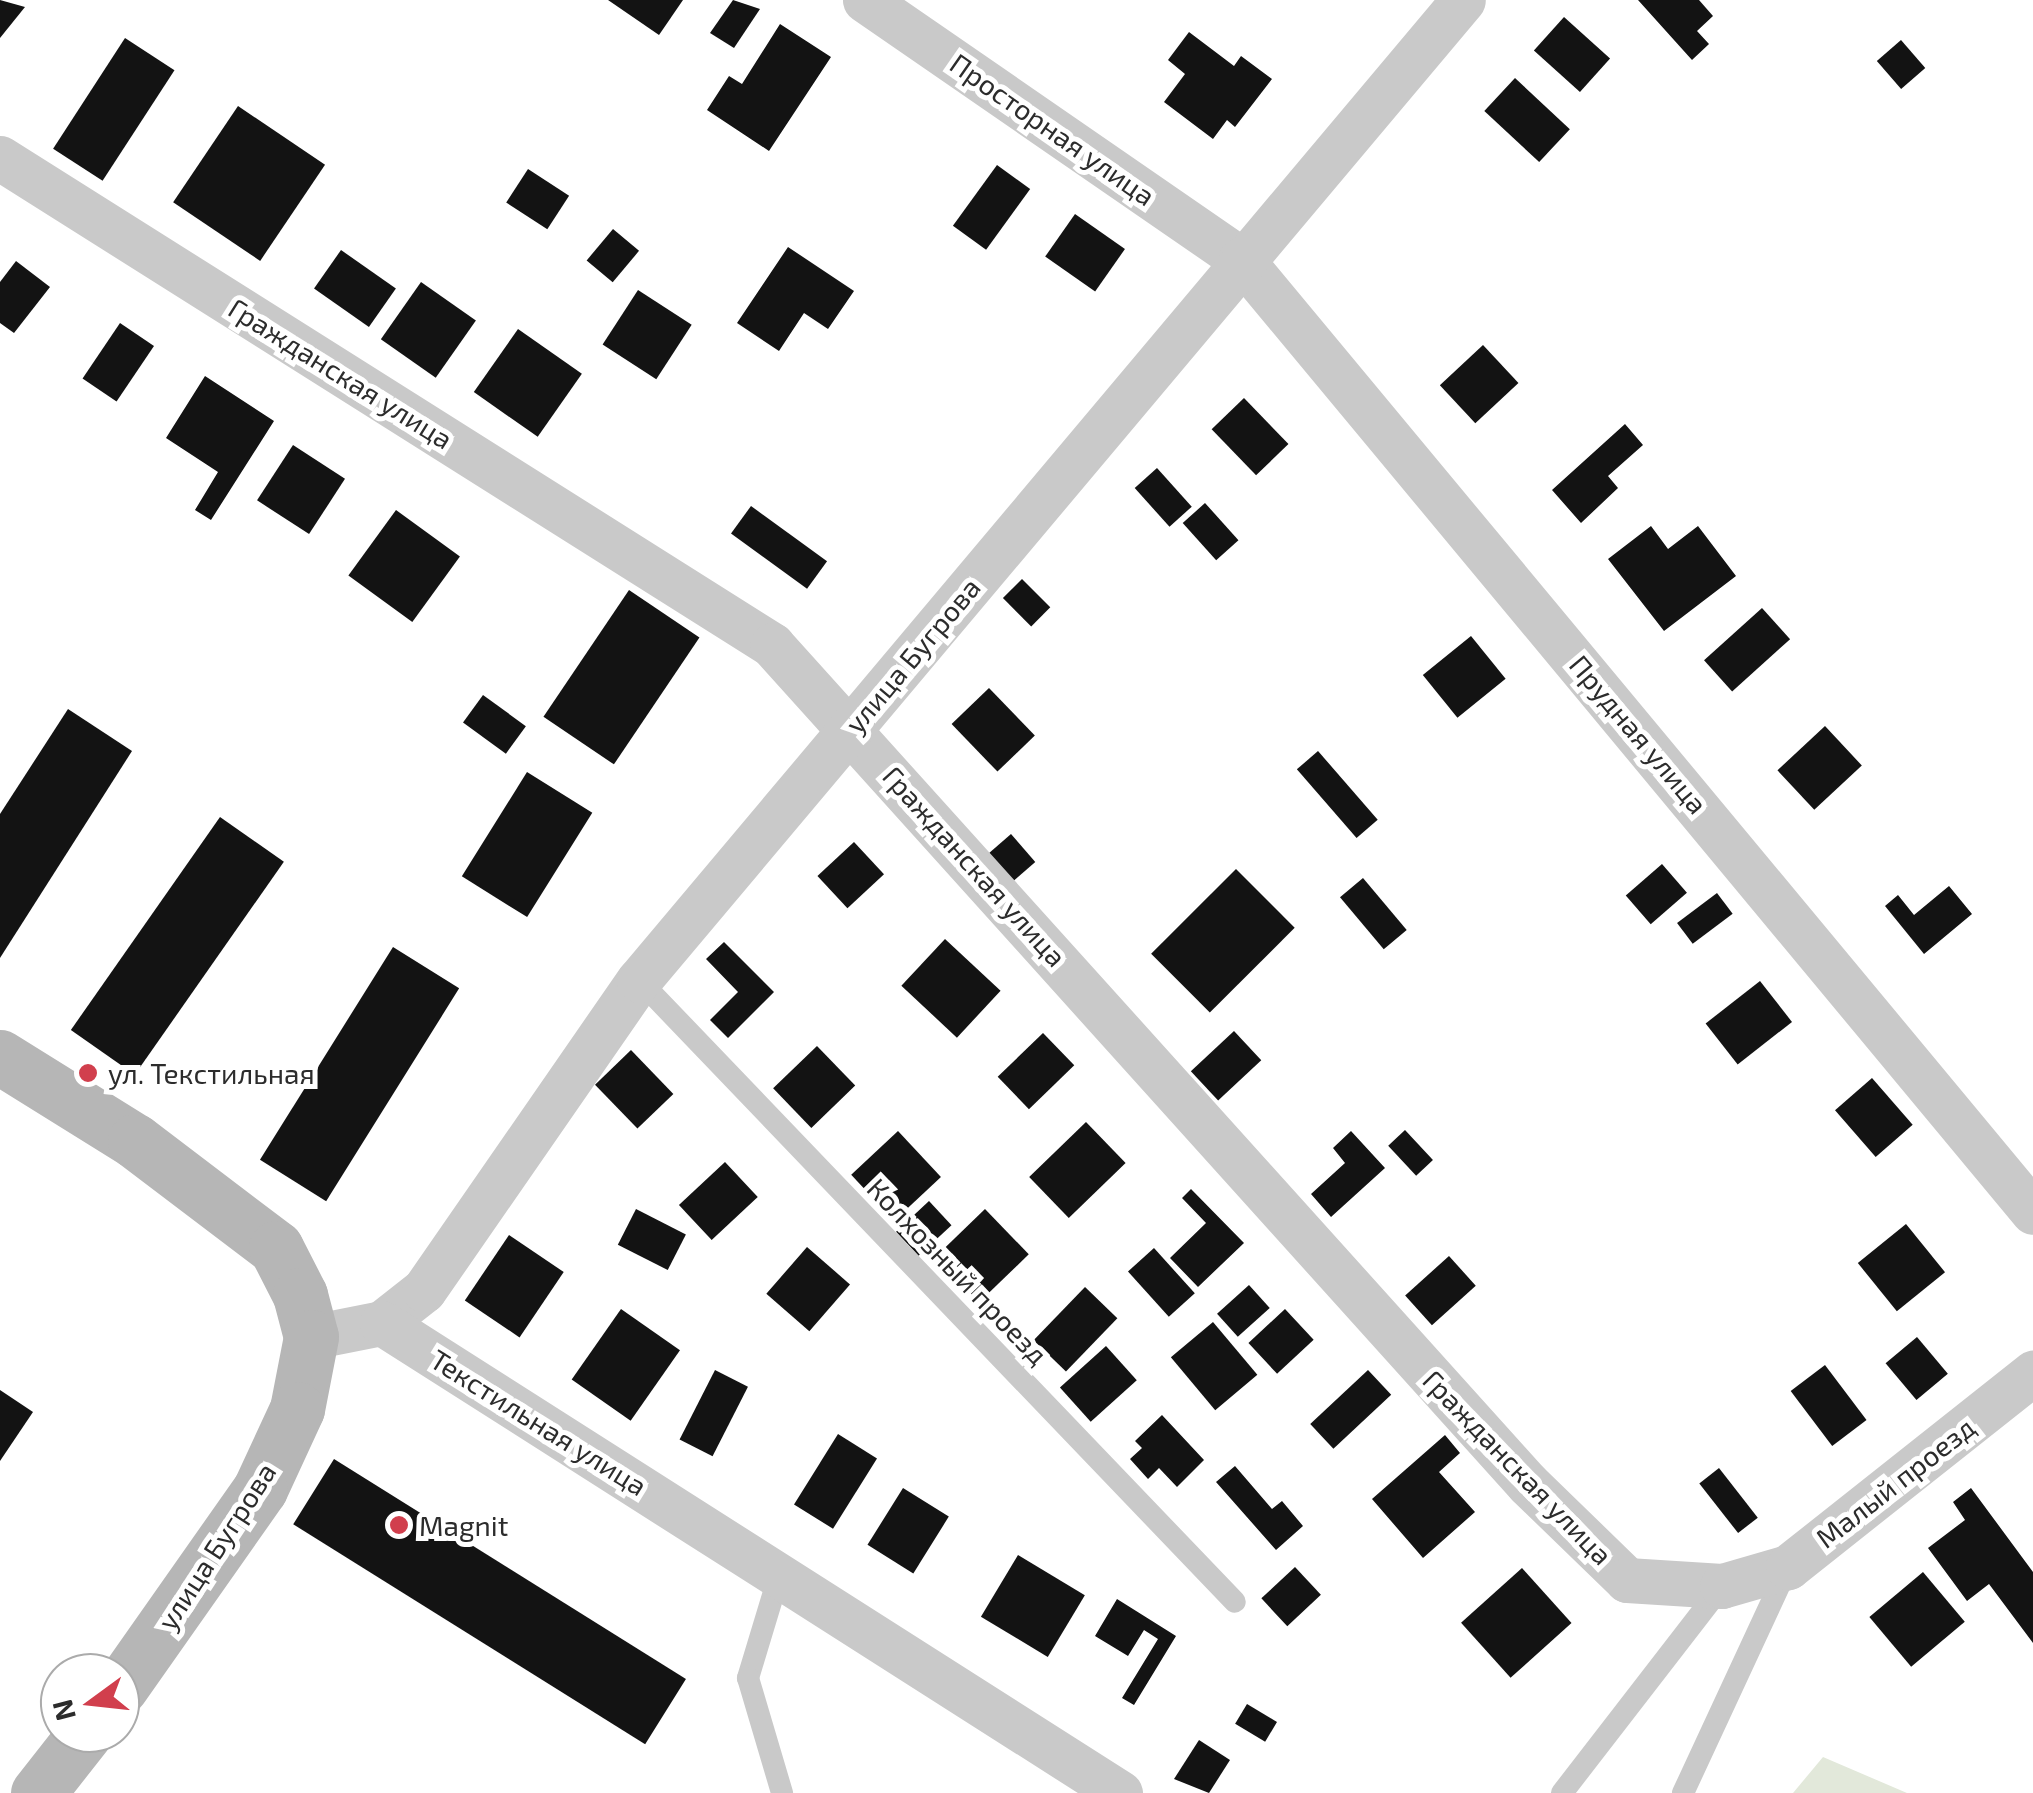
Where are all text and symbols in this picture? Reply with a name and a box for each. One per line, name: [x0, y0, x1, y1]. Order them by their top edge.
street label: Просторная улица: [944, 46, 1162, 212]
street label: Гражданская улица: [223, 290, 459, 456]
street label: улица Бугрова: [837, 571, 987, 739]
street label: Прудная улица: [1563, 648, 1715, 820]
street label: Гражданская улица: [876, 759, 1074, 973]
place label: ул. Текстильная: [108, 1056, 315, 1090]
marker: ул. Текстильная: [77, 1062, 99, 1084]
street label: Колхозный проезд: [861, 1171, 1055, 1371]
street label: Текстильная улица: [425, 1342, 653, 1502]
street label: Гражданская улица: [1416, 1363, 1620, 1571]
street label: Малый проезд: [1809, 1410, 1981, 1554]
street label: улица Бугрова: [150, 1456, 282, 1636]
place label: Magnit: [419, 1508, 508, 1542]
marker: Magnit: [388, 1514, 410, 1536]
north arrow: [40, 1653, 140, 1753]
text: N: [44, 1696, 82, 1724]

